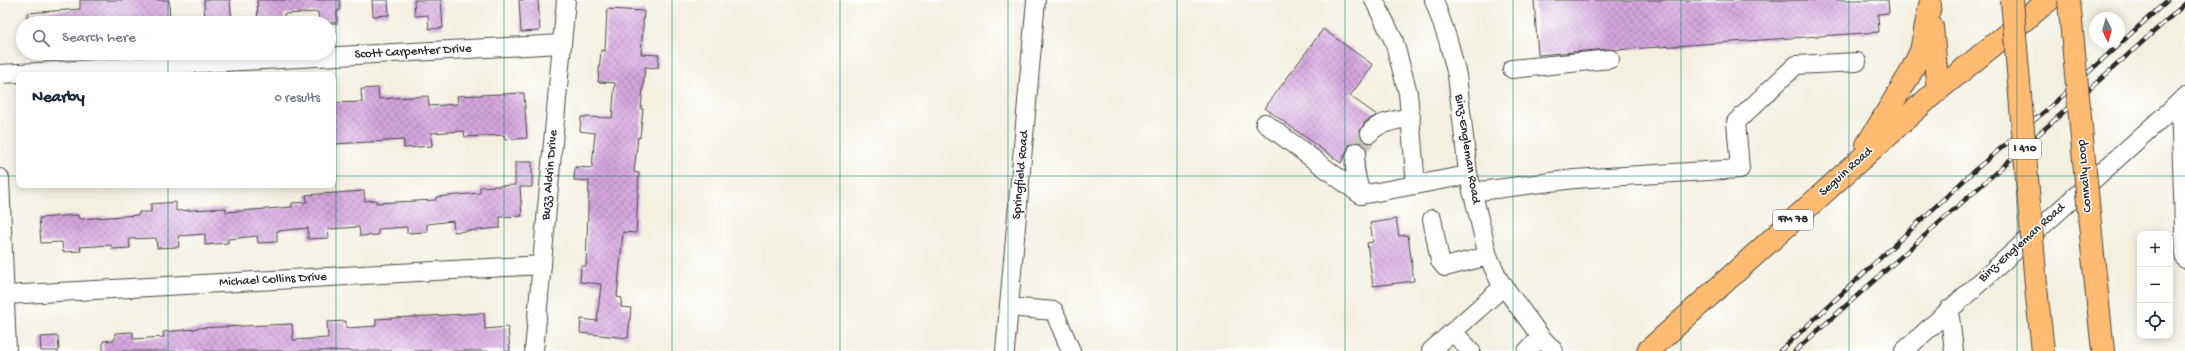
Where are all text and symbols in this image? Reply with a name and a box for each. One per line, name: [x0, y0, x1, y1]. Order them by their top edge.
north arrow: [2089, 12, 2125, 48]
search box: [16, 16, 336, 60]
icon: search: [30, 27, 52, 49]
text: Search here: [62, 29, 136, 47]
street label: Scott Carpenter Drive: [354, 41, 472, 63]
text: Nearby: [32, 88, 85, 108]
text: 0 results: [274, 91, 320, 106]
street label: Binz-Engleman Road: [1451, 92, 1483, 206]
street label: Buzz Aldrin Drive: [538, 129, 561, 222]
street label: Springfield Road: [1010, 129, 1032, 220]
street label: Connally Loop: [2074, 138, 2096, 213]
road number: I 410: [2009, 139, 2041, 159]
street label: Seguin Road: [1816, 143, 1877, 200]
street label: Binz-Engleman Road: [1975, 199, 2069, 286]
road number: FM 78: [1773, 210, 1813, 230]
map controls: [2137, 231, 2173, 339]
button: +: [2137, 231, 2173, 267]
button: −: [2137, 267, 2173, 303]
street label: Michael Collins Drive: [219, 270, 328, 290]
button: locate: [2137, 303, 2173, 339]

